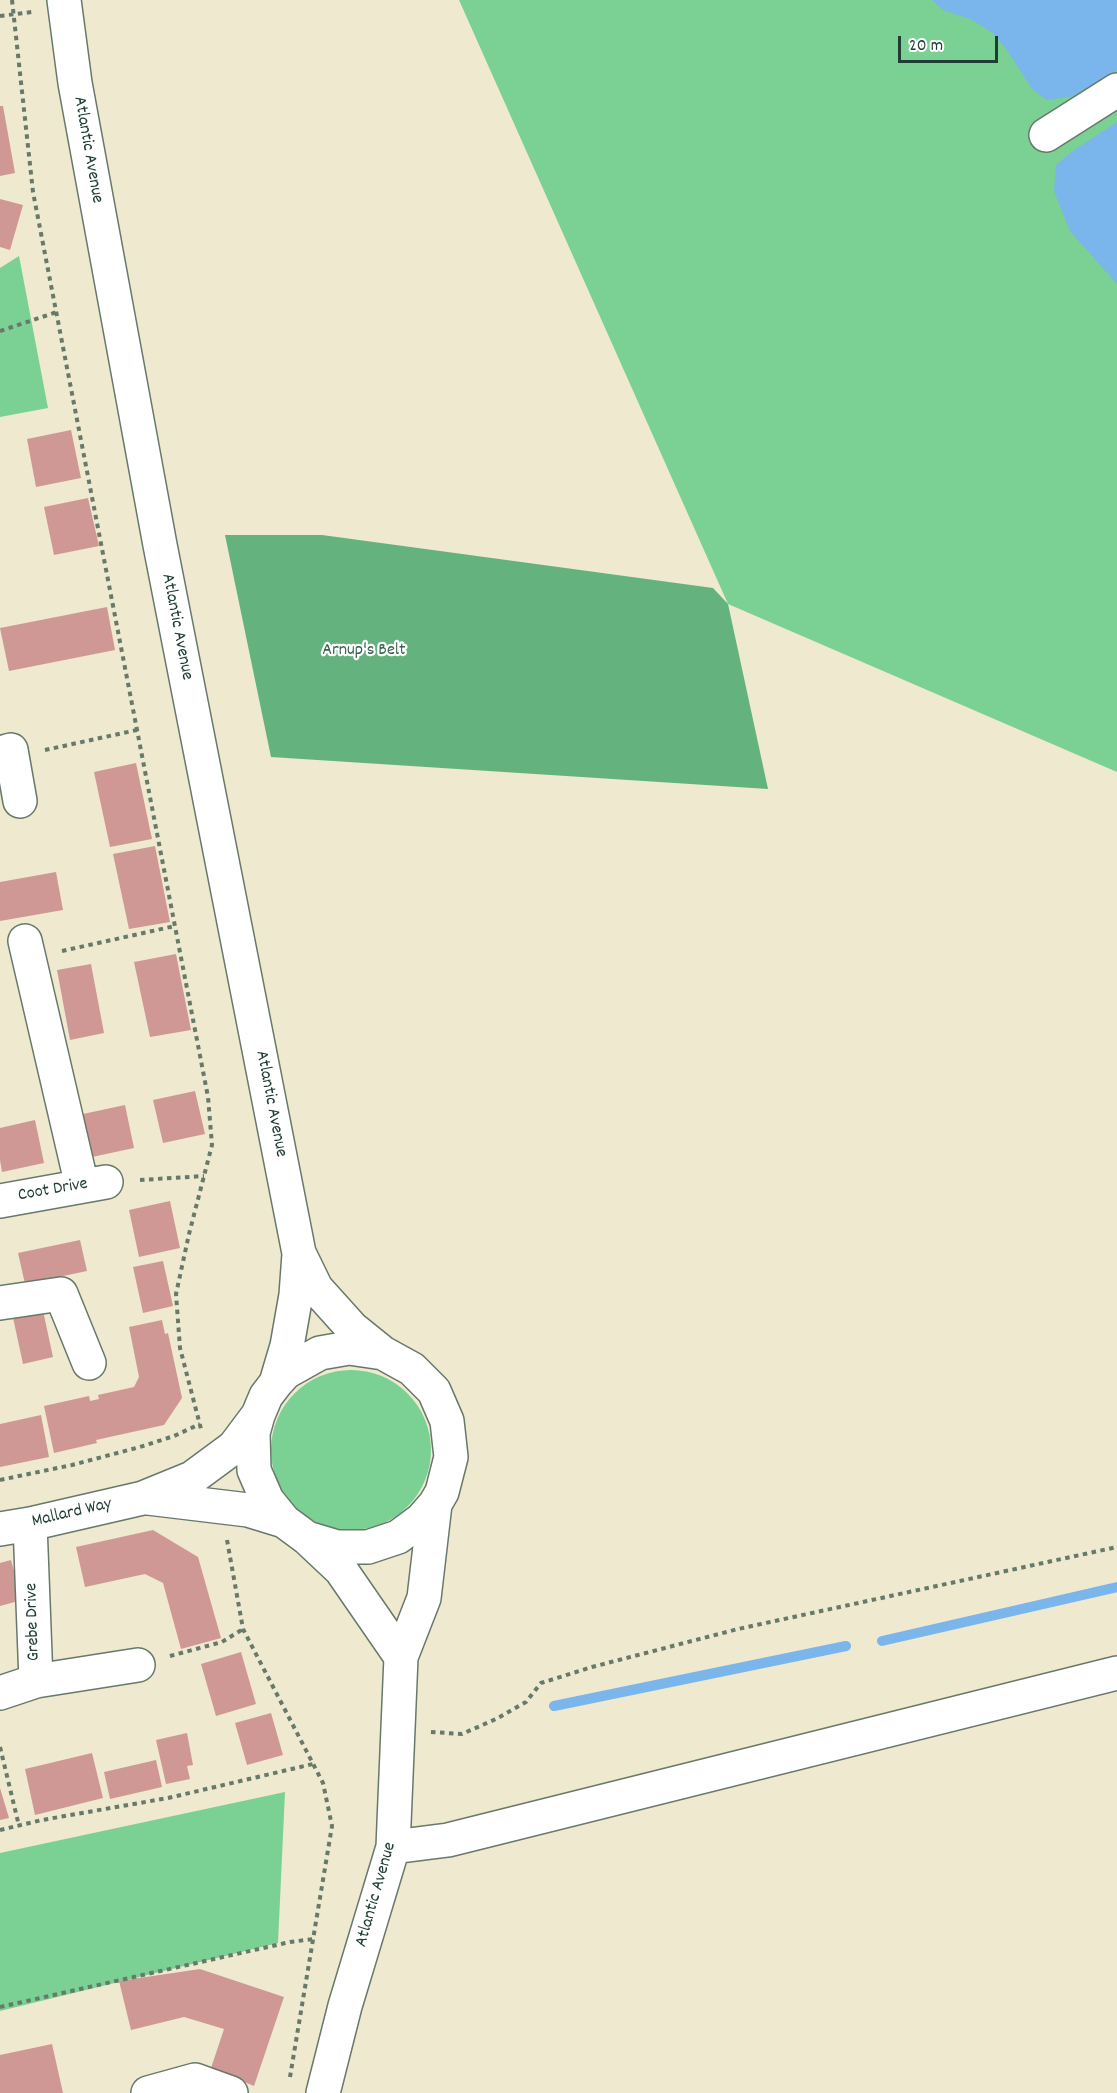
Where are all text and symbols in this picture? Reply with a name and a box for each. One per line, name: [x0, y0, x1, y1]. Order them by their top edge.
scale bar: [901, 24, 1002, 62]
text: 20 m: [909, 34, 943, 59]
street label: Atlantic Avenue: [67, 95, 107, 205]
street label: Atlantic Avenue: [155, 572, 197, 682]
park label: Arnup's Belt: [322, 641, 406, 663]
street label: Atlantic Avenue: [249, 1049, 291, 1159]
street label: Coot Drive: [16, 1174, 90, 1208]
street label: Mallard Way: [30, 1494, 114, 1534]
street label: Grebe Drive: [22, 1583, 46, 1661]
street label: Atlantic Avenue: [352, 1840, 402, 1950]

